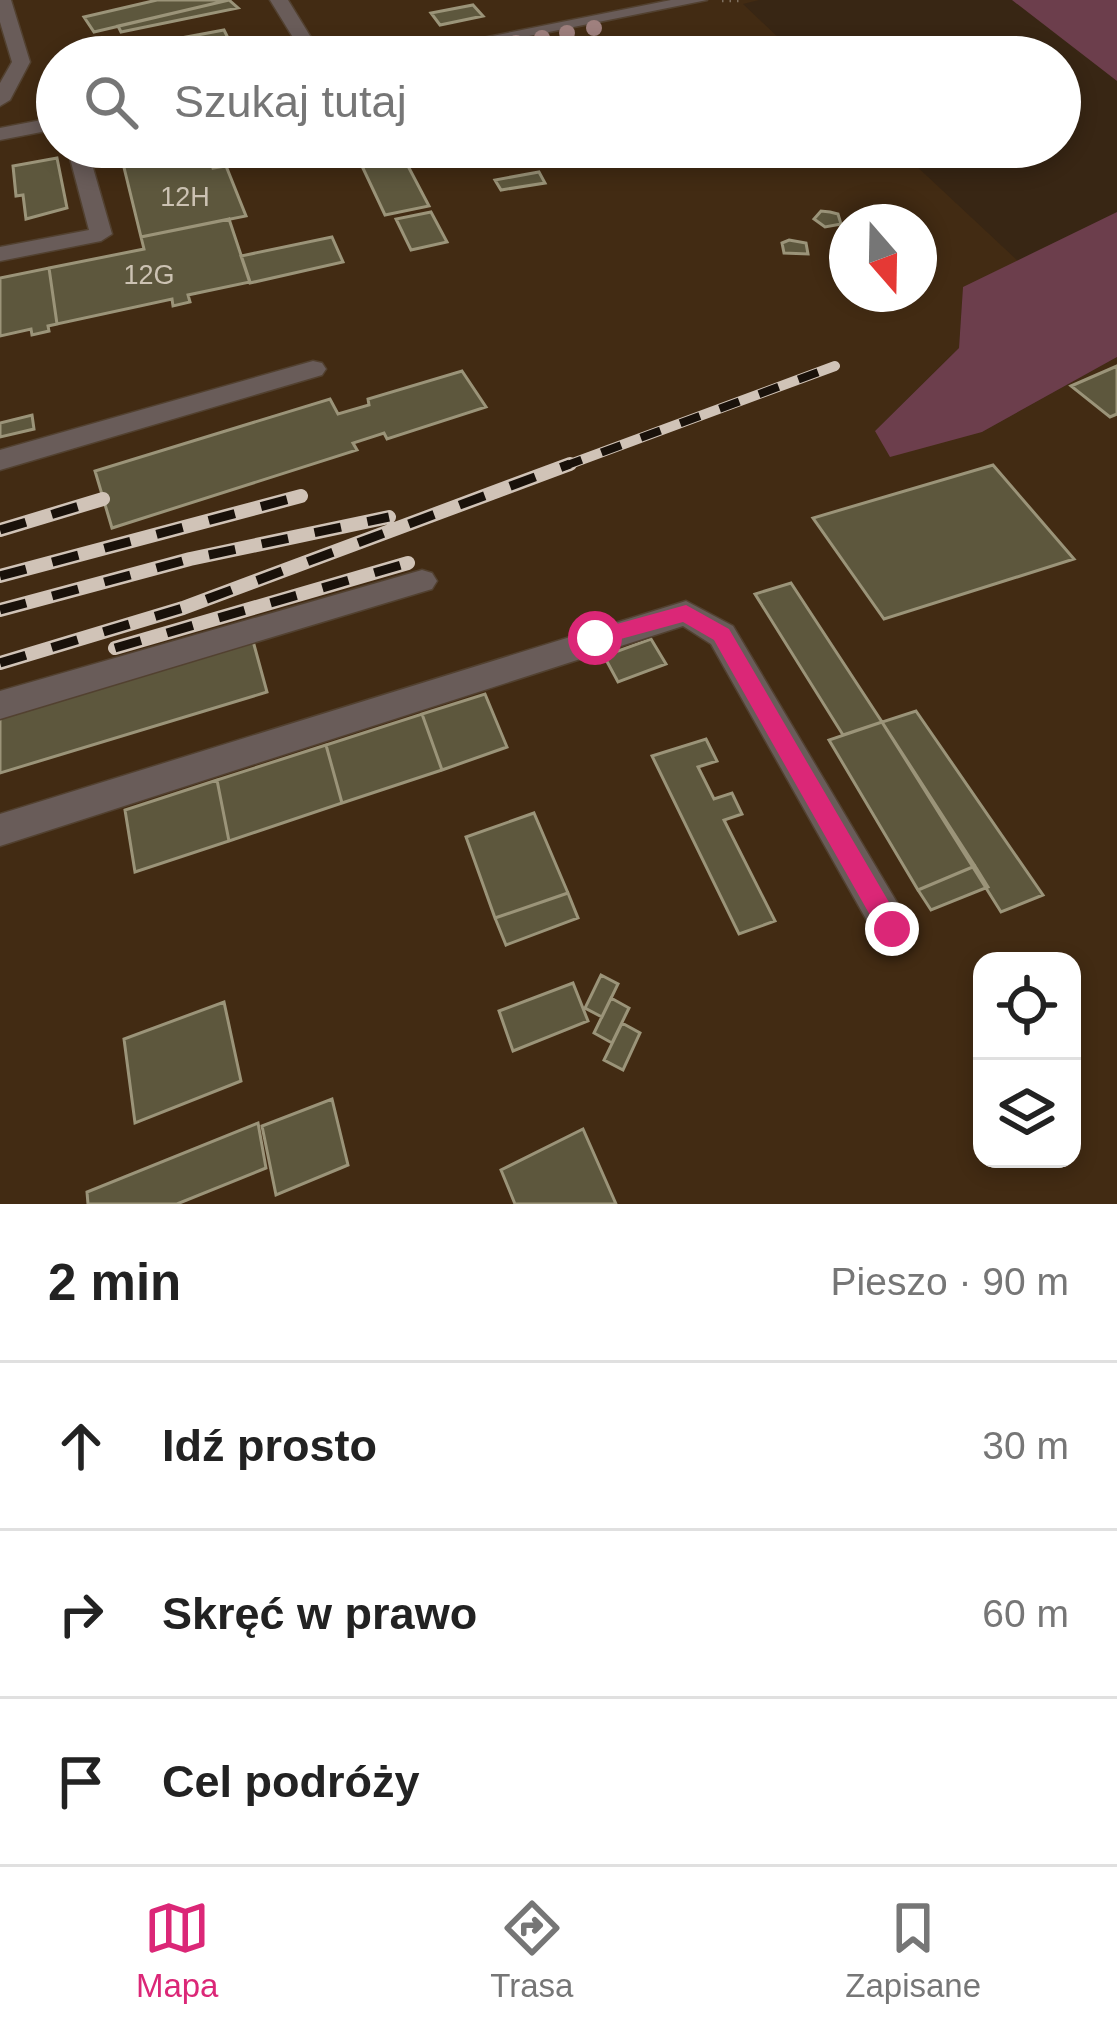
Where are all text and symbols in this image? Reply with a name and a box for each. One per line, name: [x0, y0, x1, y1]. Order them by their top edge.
search box: [36, 36, 1081, 168]
icon: search: [78, 69, 144, 135]
text: Szukaj tutaj: [174, 76, 407, 127]
house number: 12H: [160, 182, 210, 212]
north arrow: [829, 204, 937, 312]
house number: 12G: [123, 260, 175, 290]
route start: [568, 611, 622, 665]
route end: [865, 902, 919, 956]
map controls: [973, 952, 1081, 1168]
button: locate: [973, 952, 1081, 1060]
button: layers: [973, 1060, 1081, 1168]
text: 2 min: [48, 1254, 181, 1311]
text: Pieszo · 90 m: [831, 1260, 1069, 1303]
icon: ahead: [48, 1413, 114, 1479]
text: Idź prosto: [162, 1420, 377, 1471]
text: 30 m: [982, 1424, 1069, 1467]
icon: right: [48, 1581, 114, 1647]
text: Skręć w prawo: [162, 1588, 477, 1639]
text: 60 m: [982, 1592, 1069, 1635]
icon: arrive: [48, 1749, 114, 1815]
text: Cel podróży: [162, 1756, 420, 1807]
tab: Mapa: [136, 1895, 218, 2005]
tab: Trasa: [490, 1895, 573, 2005]
tab: Zapisane: [845, 1895, 981, 2005]

